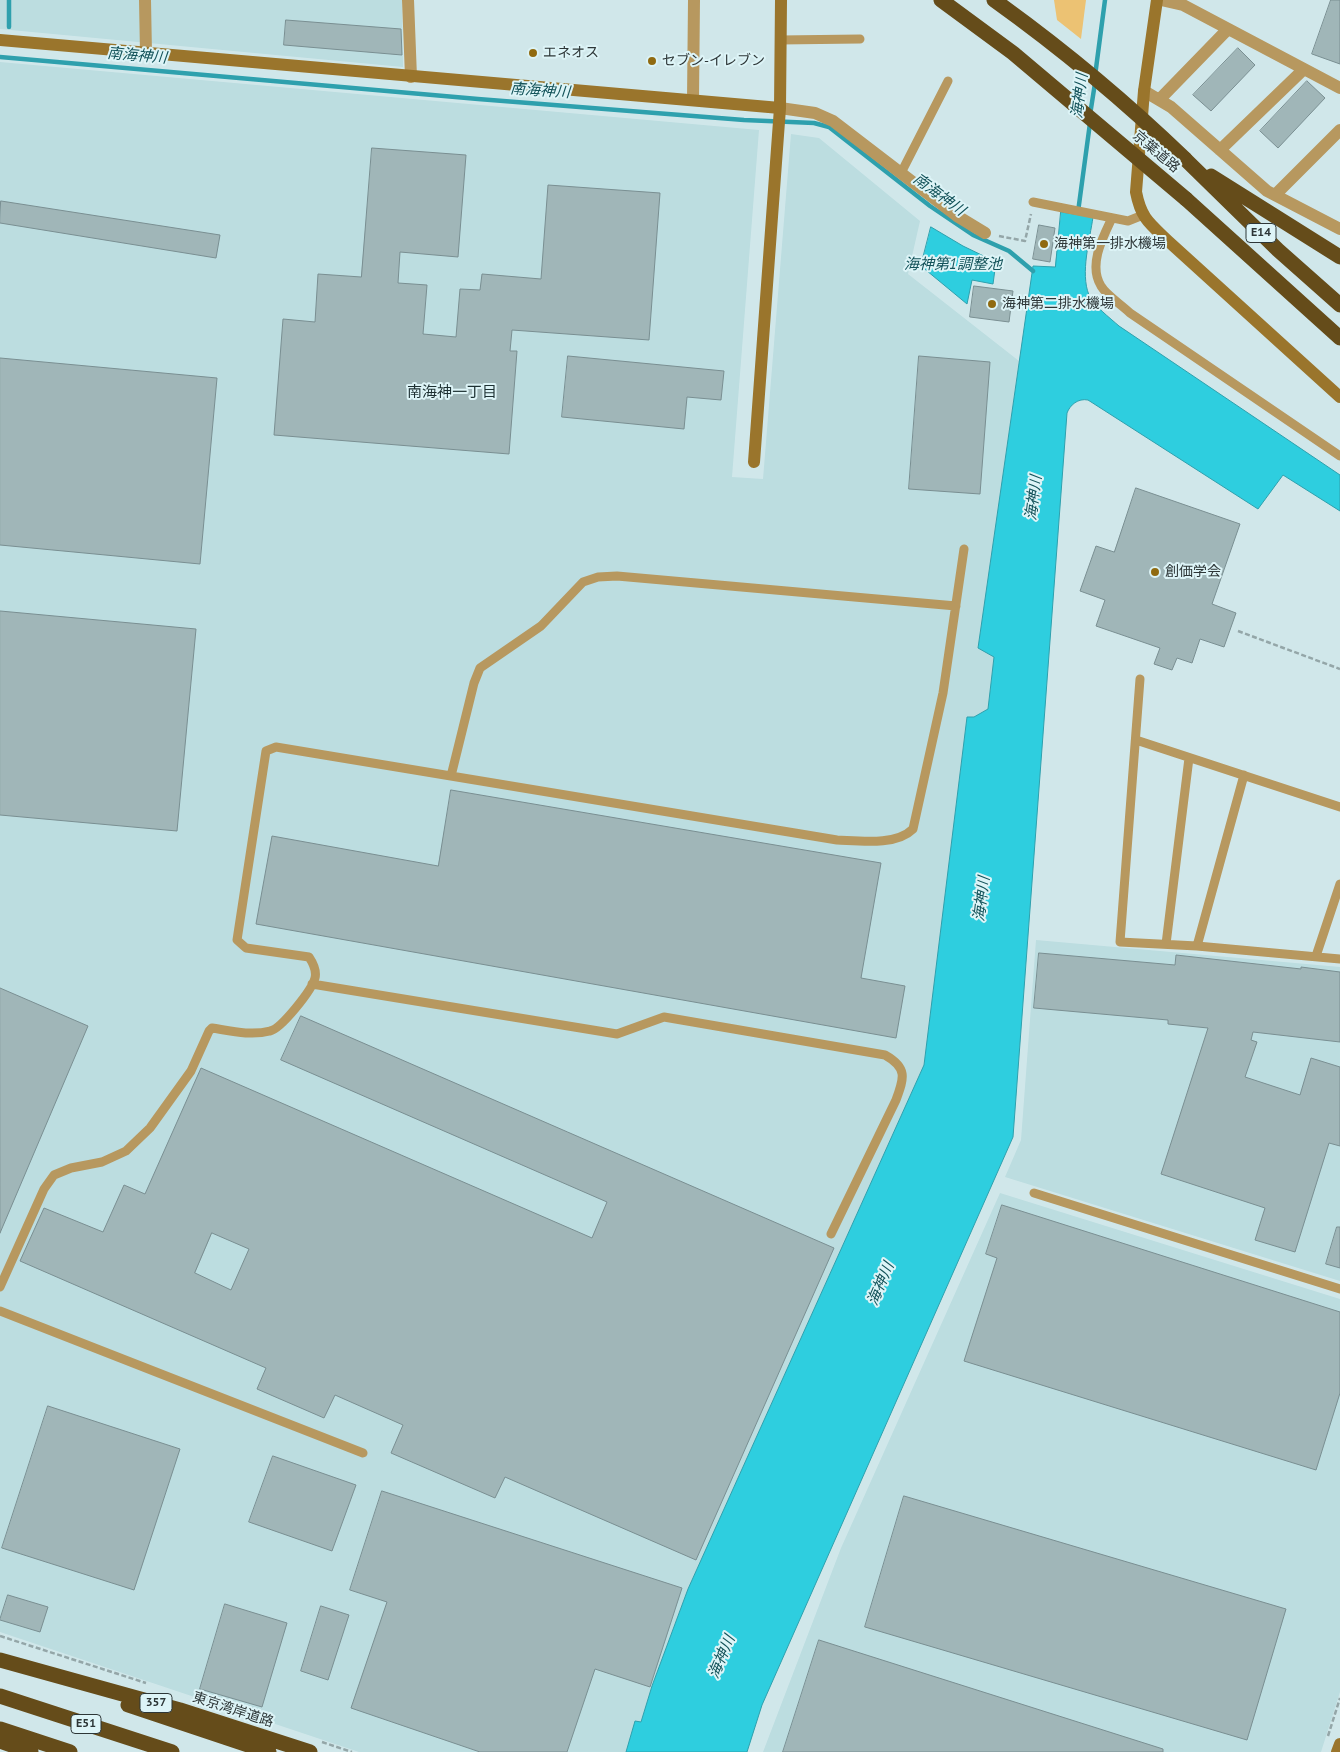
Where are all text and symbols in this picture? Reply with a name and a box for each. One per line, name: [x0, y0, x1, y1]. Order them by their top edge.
water label: 南海神川: [106, 44, 168, 68]
place label: エネオス: [543, 45, 599, 61]
marker: エネオス: [527, 47, 539, 59]
place label: セブン-イレブン: [662, 53, 765, 69]
marker: セブン-イレブン: [646, 55, 658, 67]
water label: 海神川: [1068, 73, 1092, 119]
water label: 南海神川: [509, 80, 571, 102]
street label: 京葉道路: [1129, 128, 1183, 176]
water label: 南海神川: [909, 170, 969, 220]
road number: E14: [1246, 224, 1276, 242]
place label: 海神第一排水機場: [1054, 236, 1166, 252]
marker: 海神第一排水機場: [1038, 238, 1050, 250]
water label: 海神第1調整池: [904, 256, 1002, 274]
place label: 海神第二排水機場: [1002, 296, 1114, 312]
marker: 海神第二排水機場: [986, 298, 998, 310]
district label: 南海神一丁目: [407, 384, 497, 402]
water label: 海神川: [1022, 475, 1046, 521]
place label: 創価学会: [1165, 564, 1221, 580]
marker: 創価学会: [1149, 566, 1161, 578]
water label: 海神川: [970, 876, 994, 922]
water label: 海神川: [864, 1260, 898, 1308]
water label: 海神川: [705, 1633, 739, 1681]
street label: 東京湾岸道路: [190, 1689, 276, 1731]
road number: 357: [140, 1694, 172, 1712]
road number: E51: [71, 1715, 101, 1734]

